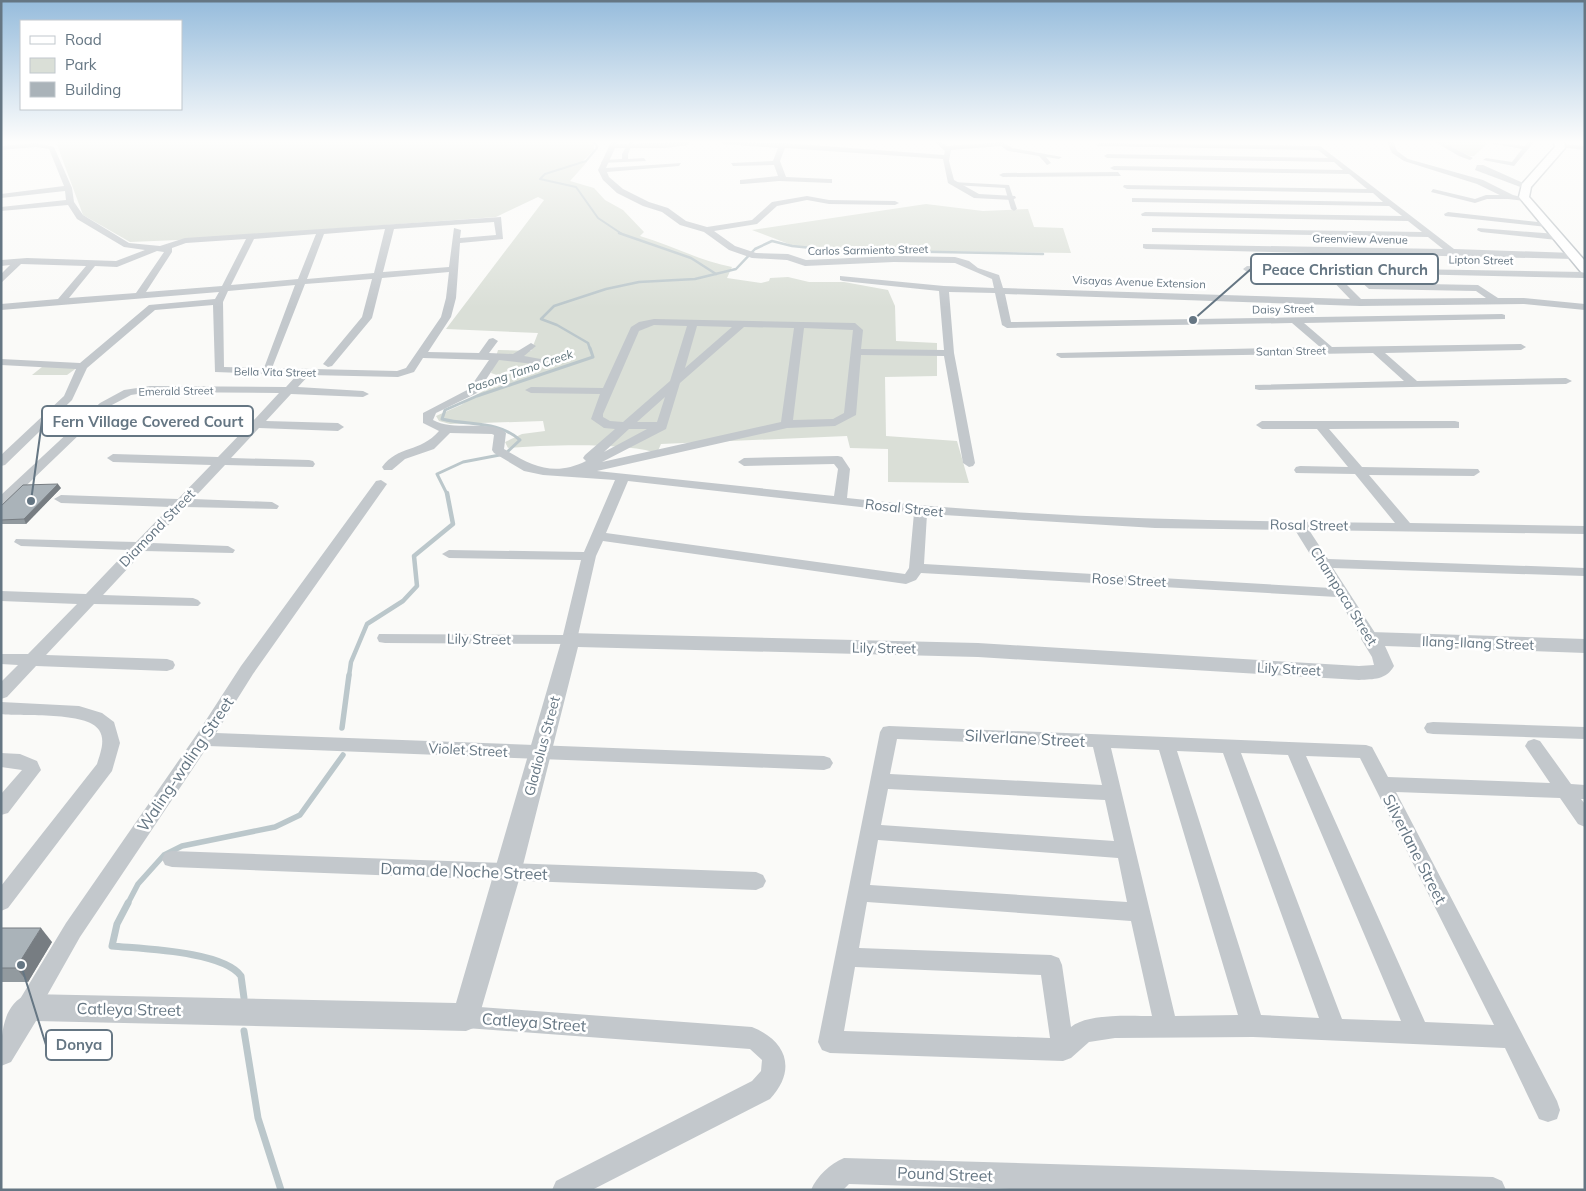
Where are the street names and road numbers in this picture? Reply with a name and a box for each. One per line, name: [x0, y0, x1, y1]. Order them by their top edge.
street label: Greenview Avenue: [1312, 231, 1408, 247]
street label: Carlos Sarmiento Street: [808, 242, 929, 258]
street label: Lipton Street: [1448, 252, 1514, 268]
street label: Visayas Avenue Extension: [1072, 273, 1206, 291]
street label: Daisy Street: [1252, 301, 1314, 317]
street label: Santan Street: [1256, 343, 1326, 359]
street label: Bella Vita Street: [234, 364, 316, 380]
street label: Emerald Street: [138, 383, 214, 399]
street label: Diamond Street: [115, 485, 199, 571]
street label: Rosal Street: [864, 495, 944, 521]
street label: Rosal Street: [1270, 515, 1349, 535]
street label: Champaca Street: [1306, 543, 1382, 649]
street label: Rose Street: [1091, 569, 1167, 591]
street label: Lily Street: [447, 629, 511, 649]
street label: Ilang-Ilang Street: [1422, 632, 1535, 654]
street label: Lily Street: [852, 638, 916, 658]
street label: Lily Street: [1257, 658, 1322, 680]
street label: Waling-waling Street: [133, 693, 238, 835]
street label: Gladiolus Street: [520, 694, 564, 798]
street label: Silverlane Street: [964, 725, 1086, 751]
street label: Violet Street: [428, 739, 508, 761]
street label: Silverlane Street: [1379, 791, 1451, 908]
street label: Dama de Noche Street: [380, 858, 548, 884]
street label: Catleya Street: [77, 998, 182, 1020]
street label: Catleya Street: [481, 1008, 587, 1036]
street label: Pound Street: [897, 1162, 994, 1186]

